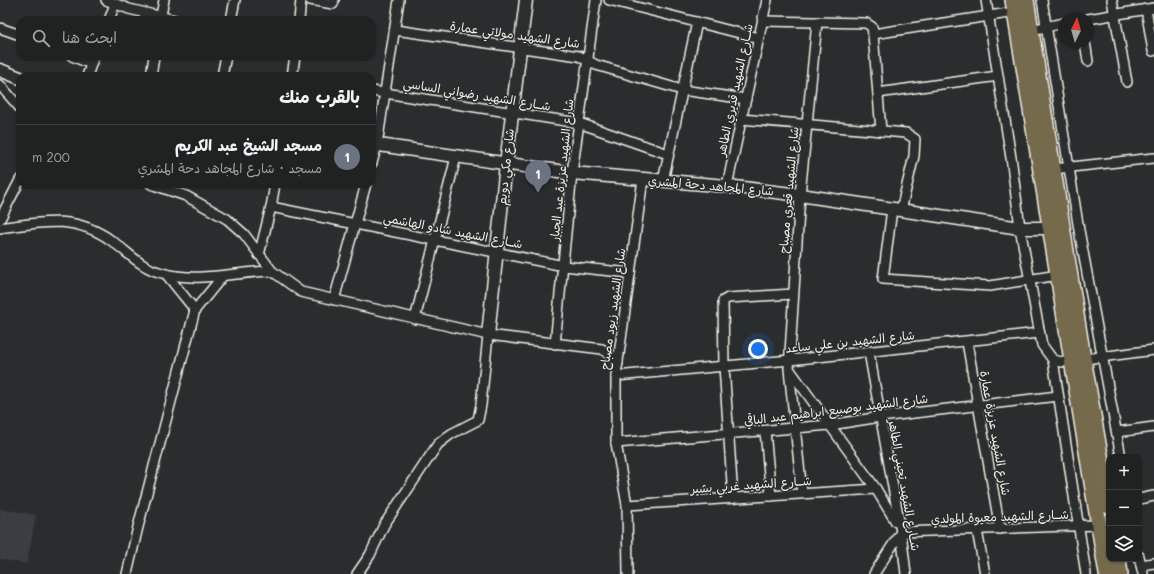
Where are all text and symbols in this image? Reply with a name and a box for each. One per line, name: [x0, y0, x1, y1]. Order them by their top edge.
north arrow: [1058, 12, 1094, 48]
search box: [16, 16, 376, 60]
street label: شارع الشهيد مولاتي عمارة: [449, 17, 581, 55]
street label: شــارع الشهيد قديري الطاهر: [712, 22, 758, 159]
icon: search: [30, 27, 52, 49]
text: ابحث هنا: [62, 27, 117, 47]
street label: شــارع الشهيد رضواني الساسي: [402, 74, 552, 118]
text: بالقرب منك: [279, 85, 360, 107]
street label: شارع الشهيد عزيزة عبد الجبار: [545, 98, 578, 243]
street label: شارع الشهيد قعري مصباح: [774, 126, 804, 254]
street label: شارع مكي دويم: [493, 128, 521, 207]
text: مسجد الشيخ عبد الكريم: [175, 135, 322, 155]
text: 200 m: [32, 148, 70, 165]
text: 1: [344, 148, 350, 165]
text: مسجد · شارع المجاهد دحة المشري: [138, 159, 322, 176]
pin: 1: [525, 160, 551, 193]
street label: شارع المجاهد دحة المشري: [647, 172, 775, 200]
street label: شــارع الشهيد شادو الهاشمي: [381, 209, 524, 255]
street label: شارع الشهيد زيود مصباح: [596, 247, 630, 371]
street label: شارع الشهيد بن علي ساعد: [784, 326, 916, 360]
your location: [748, 339, 768, 359]
street label: شارع الشهيد عزيزة عمارة: [975, 369, 1015, 497]
street label: شارع الشهيد بوصبيع ابراهيم عبد الباقي: [743, 390, 929, 430]
street label: شــارع الشهيد تجيني الطاهر: [881, 417, 924, 553]
map controls: [1106, 454, 1142, 562]
button: +: [1106, 454, 1142, 490]
street label: شــارع الشهيد غربي بشير: [689, 472, 812, 500]
button: −: [1106, 490, 1142, 526]
street label: شــارع الشهيد معيوة المولدي: [931, 506, 1069, 528]
button: layers: [1106, 526, 1142, 562]

